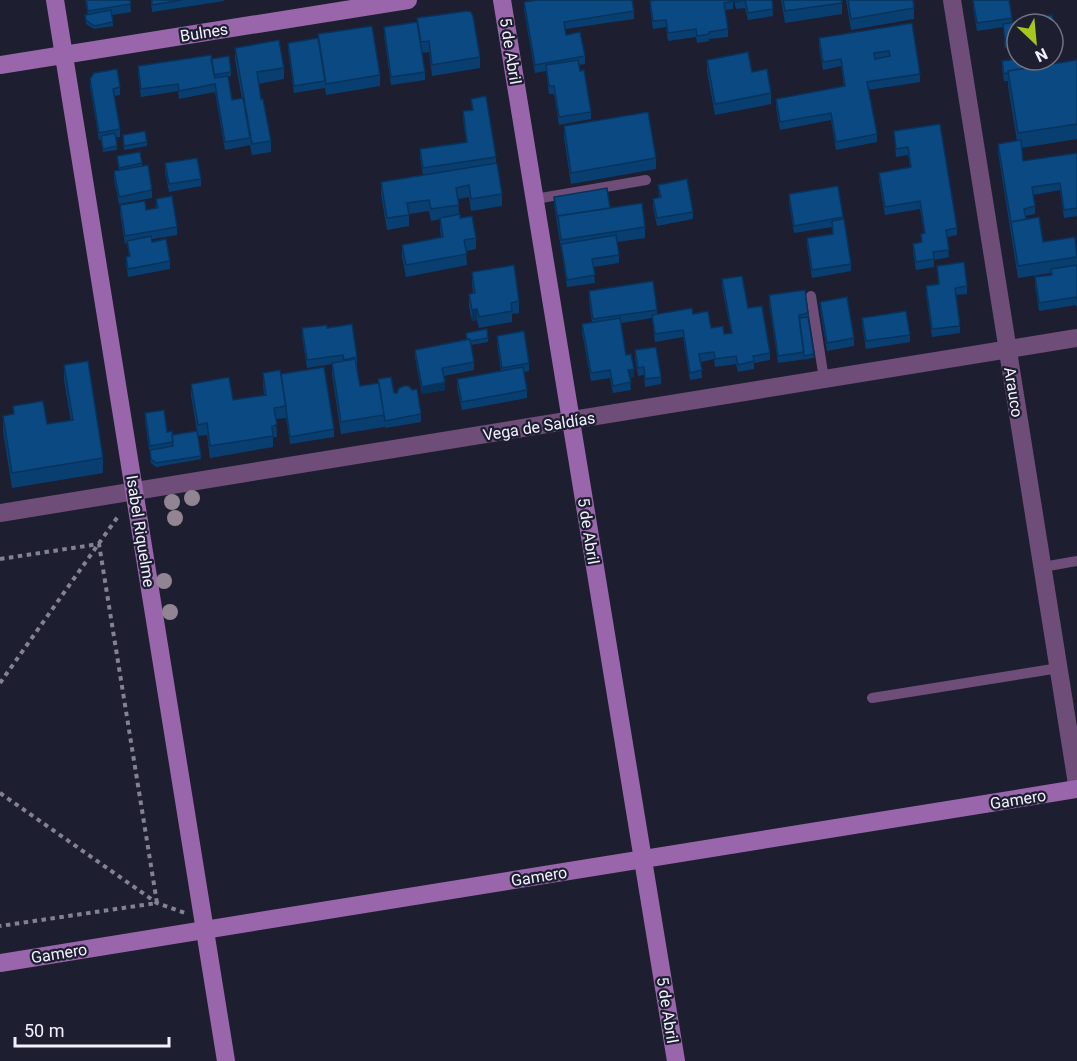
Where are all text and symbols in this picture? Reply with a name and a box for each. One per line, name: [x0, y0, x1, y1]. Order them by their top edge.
north arrow: [1005, 12, 1065, 72]
street label: 5 de Abril: [496, 16, 525, 86]
street label: Bulnes: [179, 19, 229, 46]
text: N: [1032, 44, 1051, 66]
street label: Arauco: [1000, 366, 1027, 419]
street label: Vega de Saldías: [482, 408, 597, 445]
street label: Isabel Riquelme: [122, 474, 159, 588]
street label: 5 de Abril: [574, 496, 603, 566]
street label: Gamero: [989, 786, 1047, 813]
street label: Gamero: [510, 863, 568, 890]
street label: Gamero: [30, 940, 88, 967]
street label: 5 de Abril: [653, 975, 682, 1045]
scale bar: [15, 1010, 170, 1048]
text: 50 m: [24, 1020, 64, 1041]

